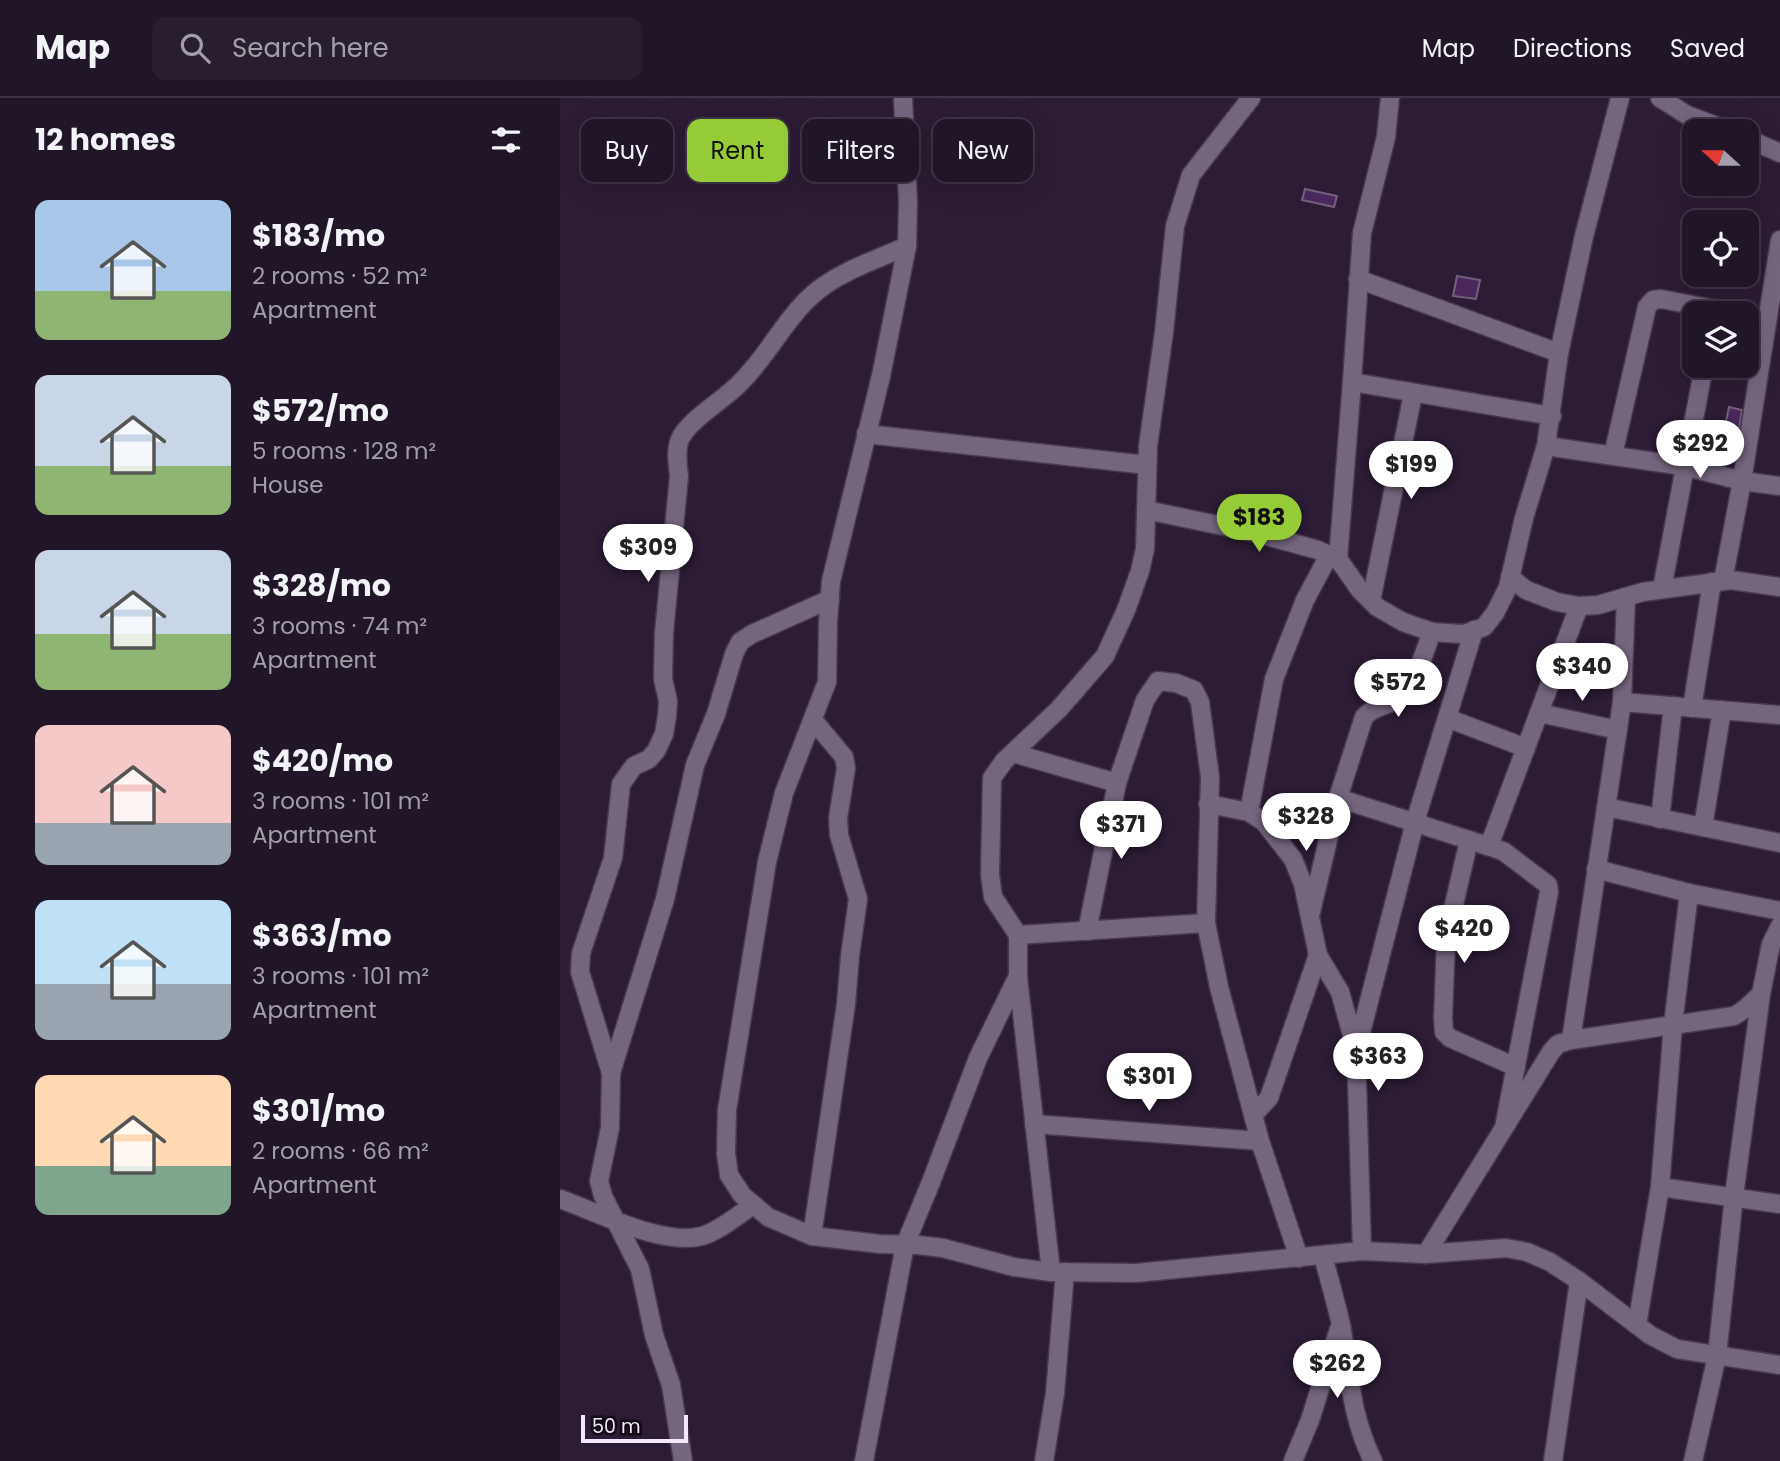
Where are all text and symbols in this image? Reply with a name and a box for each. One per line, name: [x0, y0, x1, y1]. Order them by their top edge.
search box: [152, 17, 642, 80]
text: Map: [35, 24, 110, 71]
icon: search: [176, 29, 214, 67]
text: Search here: [232, 30, 389, 66]
text: Map: [1422, 32, 1475, 65]
text: Directions: [1513, 32, 1632, 65]
text: Saved: [1670, 32, 1745, 65]
text: 12 homes: [35, 118, 176, 161]
chip: Buy: [581, 119, 673, 182]
chip: Rent: [687, 119, 788, 182]
chip: Filters: [802, 119, 919, 182]
chip: New: [933, 119, 1033, 182]
north arrow: [1682, 119, 1759, 196]
map controls: [1682, 119, 1759, 378]
icon: filters: [487, 121, 525, 159]
button: locate: [1682, 210, 1759, 287]
text: $183/mo: [252, 214, 385, 257]
icon: home: [91, 228, 175, 312]
text: 2 rooms · 52 m²: [252, 260, 427, 292]
text: Apartment: [252, 294, 377, 326]
button: layers: [1682, 301, 1759, 378]
text: $572/mo: [252, 389, 389, 432]
icon: home: [91, 403, 175, 487]
pin: $292: [1659, 420, 1741, 480]
text: $292: [1672, 427, 1728, 459]
text: 5 rooms · 128 m²: [252, 435, 436, 467]
pin: $199: [1370, 442, 1452, 501]
text: $199: [1385, 448, 1437, 480]
text: House: [252, 469, 324, 501]
pin: $183: [1218, 494, 1300, 554]
text: $183: [1233, 501, 1285, 533]
pin: $309: [607, 524, 689, 584]
text: $309: [619, 531, 677, 563]
text: $328/mo: [252, 564, 391, 607]
icon: home: [91, 578, 175, 662]
text: 3 rooms · 74 m²: [252, 610, 427, 642]
text: Apartment: [252, 644, 377, 676]
pin: $340: [1541, 644, 1623, 703]
text: $340: [1552, 650, 1612, 682]
pin: $572: [1357, 660, 1439, 719]
text: $572: [1370, 666, 1426, 698]
text: $420/mo: [252, 739, 393, 782]
icon: home: [91, 753, 175, 837]
text: 3 rooms · 101 m²: [252, 785, 429, 817]
pin: $328: [1265, 794, 1347, 853]
text: $328: [1277, 800, 1335, 832]
pin: $371: [1080, 802, 1162, 861]
text: $371: [1096, 808, 1146, 840]
text: Apartment: [252, 819, 377, 851]
pin: $420: [1423, 906, 1505, 965]
text: $420: [1435, 912, 1493, 944]
text: $363/mo: [252, 914, 392, 957]
icon: home: [91, 928, 175, 1012]
text: 3 rooms · 101 m²: [252, 960, 429, 992]
text: Apartment: [252, 994, 377, 1026]
pin: $363: [1337, 1034, 1419, 1093]
text: $363: [1349, 1040, 1407, 1072]
pin: $301: [1108, 1054, 1190, 1113]
text: $301: [1123, 1060, 1175, 1092]
text: $301/mo: [252, 1089, 385, 1132]
icon: home: [91, 1103, 175, 1187]
text: 2 rooms · 66 m²: [252, 1135, 429, 1167]
text: Apartment: [252, 1169, 377, 1201]
pin: $262: [1296, 1340, 1378, 1400]
text: $262: [1309, 1347, 1365, 1379]
scale bar: [581, 1412, 688, 1444]
text: 50 m: [592, 1413, 641, 1440]

